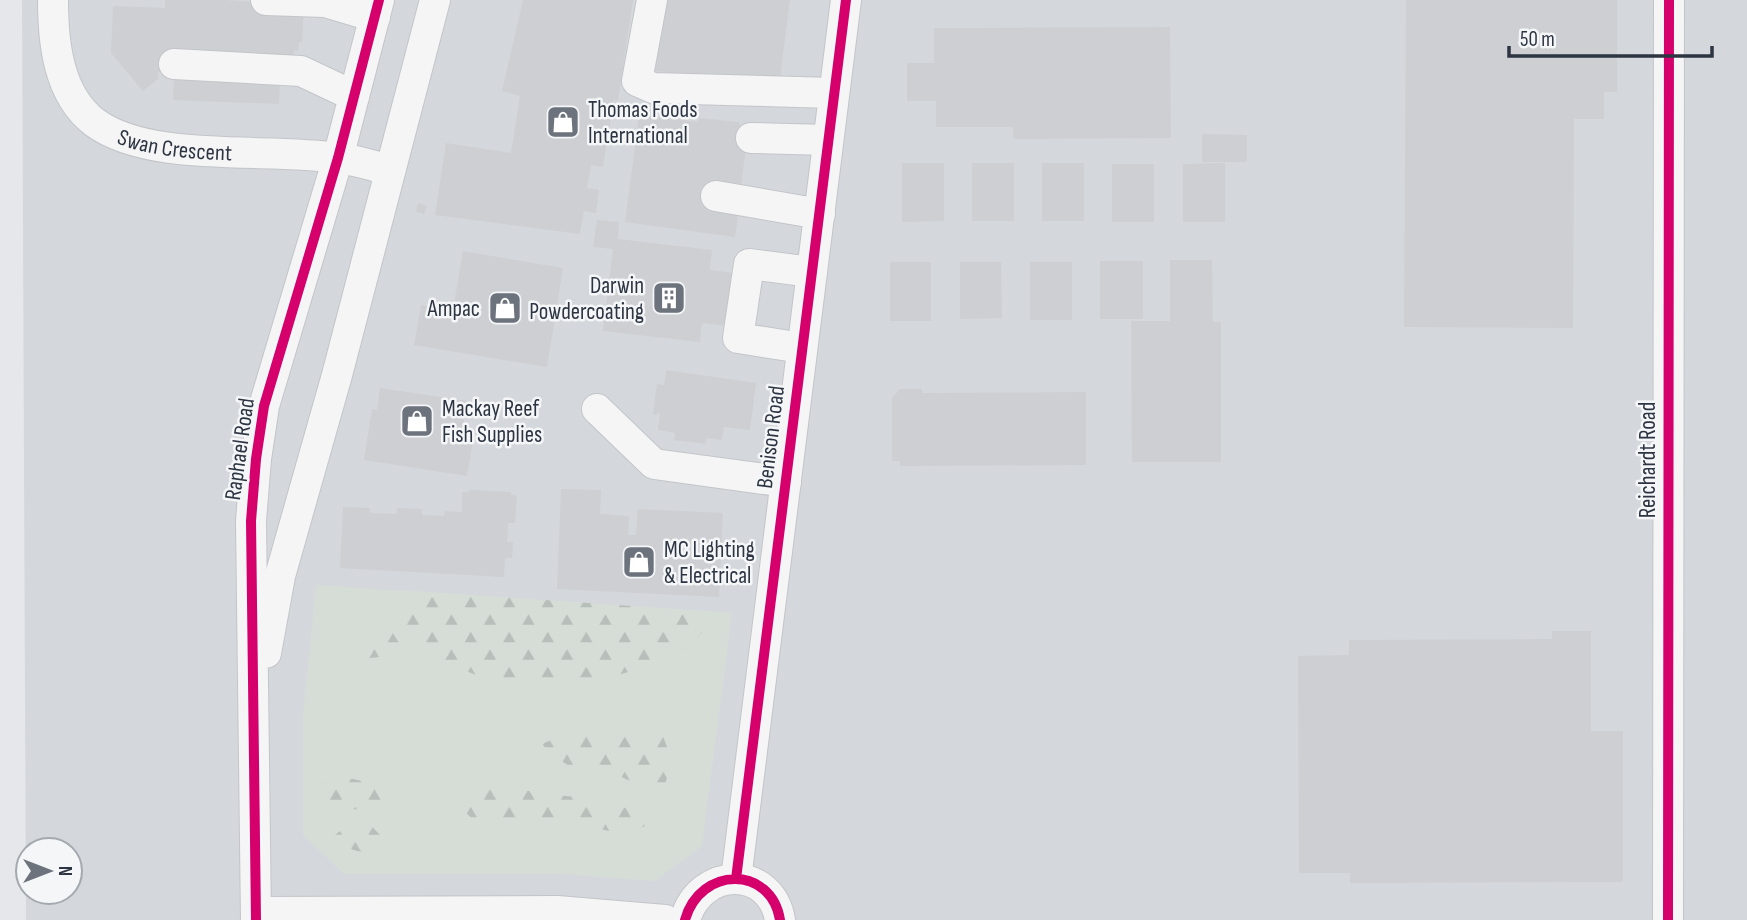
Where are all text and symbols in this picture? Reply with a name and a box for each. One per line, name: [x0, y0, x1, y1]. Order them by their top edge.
scale bar: [1509, 14, 1712, 58]
text: 50 m: [1520, 27, 1555, 52]
place label: Thomas Foods International: [588, 96, 697, 150]
shop icon: Thomas Foods International: [544, 103, 582, 141]
street label: Swan Crescent: [114, 123, 232, 167]
place label: Darwin Powdercoating: [529, 272, 644, 326]
building icon: Darwin Powdercoating: [650, 279, 688, 317]
shop icon: Ampac: [486, 289, 524, 327]
place label: Ampac: [426, 295, 480, 323]
street label: Benison Road: [751, 384, 791, 490]
place label: Mackay Reef Fish Supplies: [442, 395, 542, 449]
street label: Raphael Road: [219, 396, 261, 502]
shop icon: Mackay Reef Fish Supplies: [398, 402, 436, 440]
street label: Reichardt Road: [1634, 402, 1662, 518]
place label: MC Lighting & Electrical: [664, 536, 755, 590]
shop icon: MC Lighting & Electrical: [620, 543, 658, 581]
north arrow: [14, 836, 84, 906]
text: N: [53, 866, 76, 876]

